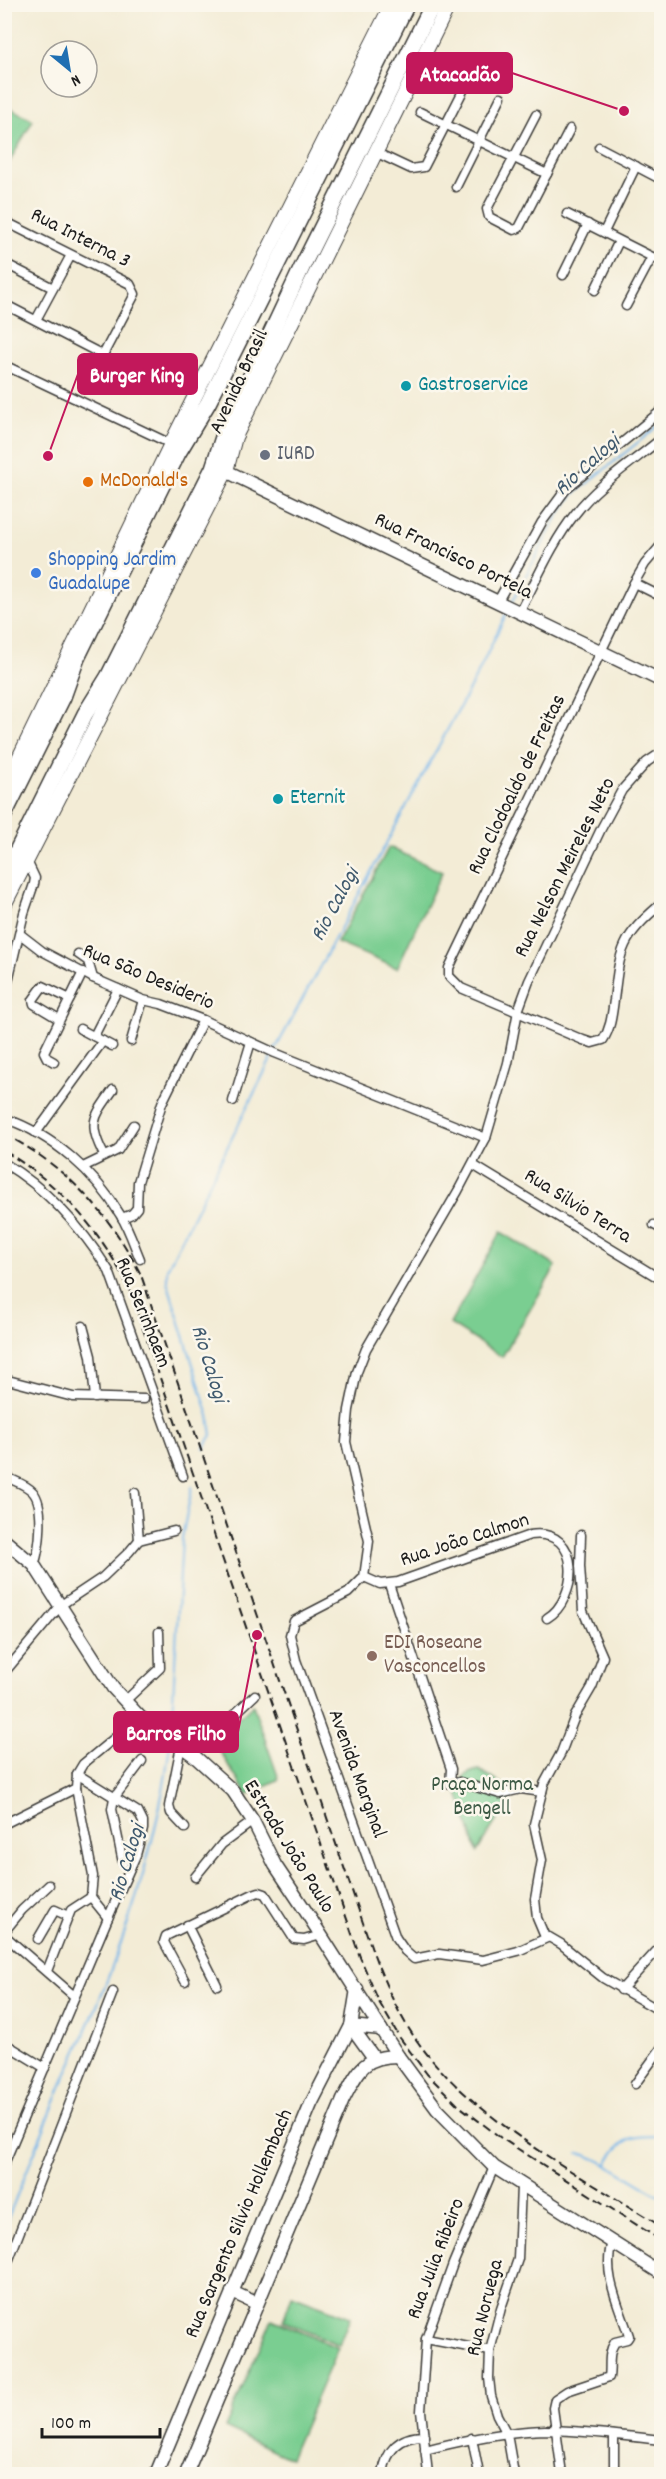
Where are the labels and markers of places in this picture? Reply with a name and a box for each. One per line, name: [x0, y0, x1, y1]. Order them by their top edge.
callout: Atacadão: [407, 53, 512, 93]
callout: Burger King: [78, 354, 197, 394]
place label: Gastroservice: [418, 371, 528, 401]
marker: Gastroservice: [399, 379, 413, 393]
place label: IURD: [277, 440, 315, 470]
marker: IURD: [258, 448, 272, 462]
place label: McDonald's: [100, 467, 188, 497]
marker: McDonald's: [81, 475, 95, 489]
place label: Shopping Jardim Guadalupe: [48, 546, 177, 600]
marker: Shopping Jardim Guadalupe: [29, 566, 43, 580]
place label: Eternit: [290, 784, 346, 814]
marker: Eternit: [271, 792, 285, 806]
place label: EDI Roseane Vasconcellos: [384, 1629, 486, 1683]
marker: EDI Roseane Vasconcellos: [365, 1649, 379, 1663]
callout: Barros Filho: [114, 1712, 238, 1752]

